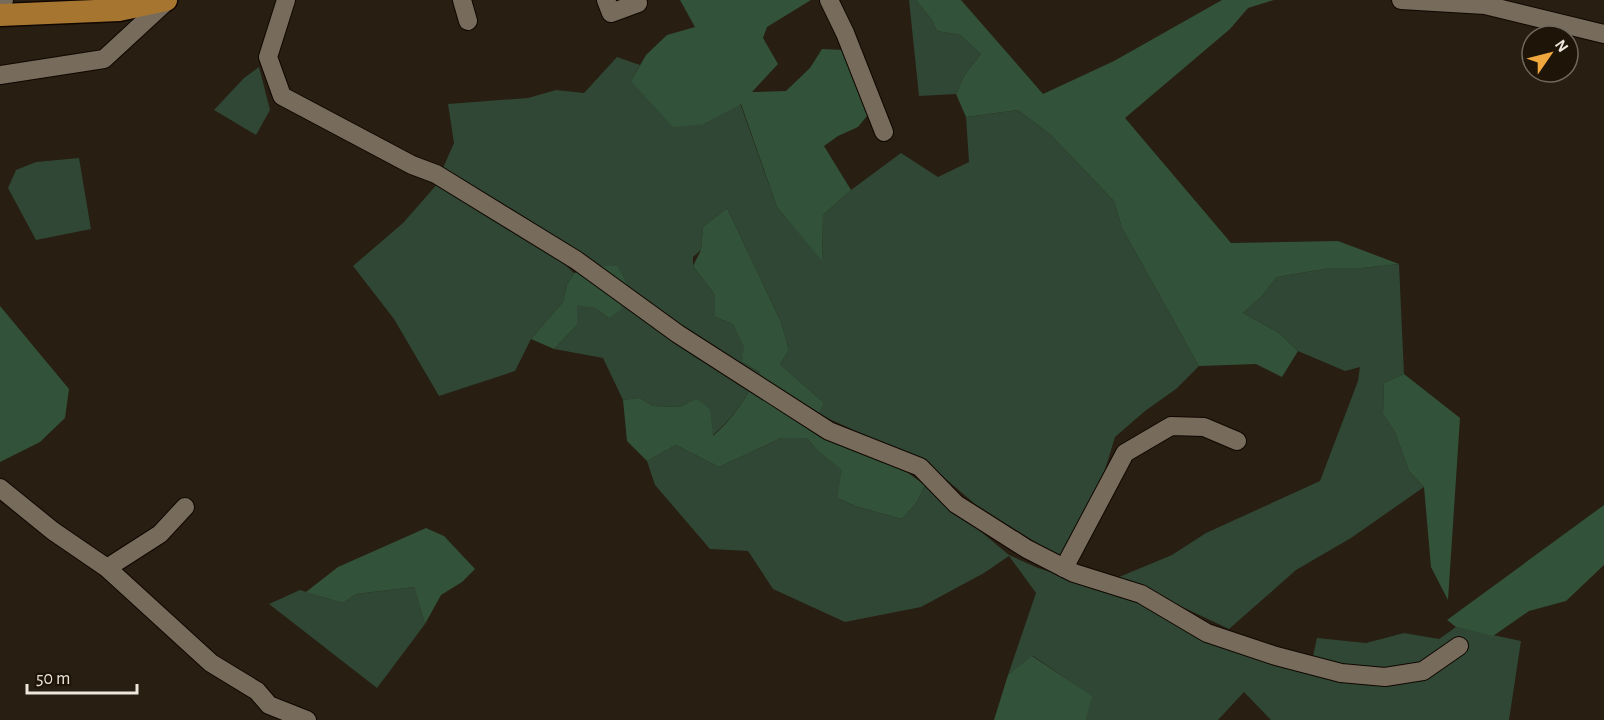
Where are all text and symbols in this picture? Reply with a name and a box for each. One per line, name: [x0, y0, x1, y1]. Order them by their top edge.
north arrow: [1520, 24, 1580, 84]
text: N: [1552, 37, 1571, 55]
scale bar: [27, 657, 136, 695]
text: 50 m: [36, 670, 70, 688]

